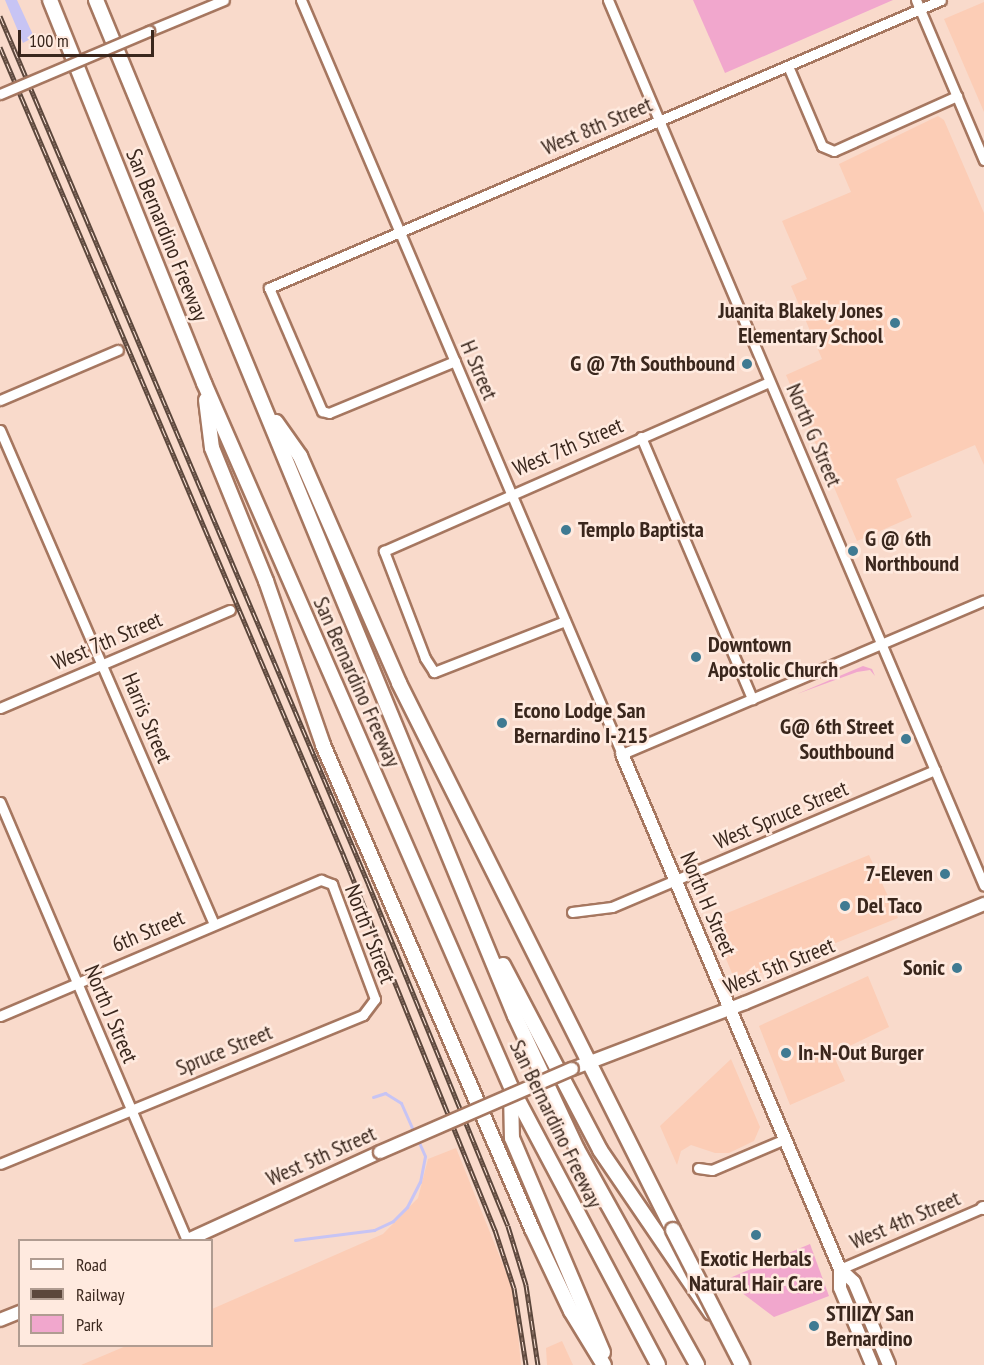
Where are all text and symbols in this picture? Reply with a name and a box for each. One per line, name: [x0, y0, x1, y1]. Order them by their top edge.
scale bar: [21, 18, 158, 56]
text: 100 m: [29, 29, 69, 52]
street label: West 8th Street: [538, 91, 656, 161]
street label: San Bernardino Freeway: [120, 145, 214, 325]
place label: Juanita Blakely Jones Elementary School: [718, 297, 883, 348]
marker: Juanita Blakely Jones Elementary School: [888, 316, 902, 330]
street label: H Street: [455, 336, 503, 404]
place label: G @ 7th Southbound: [570, 351, 735, 377]
marker: G @ 7th Southbound: [740, 357, 754, 371]
street label: North G Street: [780, 380, 848, 490]
street label: West 7th Street: [509, 412, 627, 482]
place label: Templo Baptista: [578, 517, 704, 543]
marker: Templo Baptista: [559, 523, 573, 537]
place label: G @ 6th Northbound: [865, 525, 959, 576]
marker: G @ 6th Northbound: [846, 544, 860, 558]
street label: San Bernardino Freeway: [308, 593, 406, 771]
street label: West 7th Street: [48, 606, 166, 676]
place label: Downtown Apostolic Church: [708, 631, 839, 682]
marker: Downtown Apostolic Church: [689, 650, 703, 664]
street label: Harris Street: [116, 669, 178, 767]
place label: Econo Lodge San Bernardino I-215: [514, 697, 648, 748]
place label: G@ 6th Street Southbound: [780, 713, 894, 764]
marker: Econo Lodge San Bernardino I-215: [495, 716, 509, 730]
marker: G@ 6th Street Southbound: [899, 732, 913, 746]
street label: West Spruce Street: [710, 775, 852, 855]
street label: North H Street: [674, 848, 742, 960]
place label: 7-Eleven: [865, 861, 933, 887]
marker: 7-Eleven: [938, 867, 952, 881]
street label: North I Street: [339, 881, 401, 987]
place label: Del Taco: [857, 893, 923, 919]
marker: Del Taco: [838, 899, 852, 913]
street label: 6th Street: [108, 904, 188, 958]
street label: West 5th Street: [720, 932, 838, 1000]
place label: Sonic: [903, 955, 945, 981]
street label: North J Street: [79, 961, 143, 1067]
marker: Sonic: [950, 961, 964, 975]
street label: Spruce Street: [172, 1019, 276, 1081]
street label: San Bernardino Freeway: [504, 1036, 608, 1212]
place label: In-N-Out Burger: [798, 1040, 924, 1066]
marker: In-N-Out Burger: [779, 1046, 793, 1060]
street label: West 5th Street: [262, 1120, 380, 1192]
street label: West 4th Street: [846, 1185, 964, 1255]
marker: Exotic Herbals Natural Hair Care: [749, 1228, 763, 1242]
legend: [18, 1239, 213, 1347]
place label: Exotic Herbals Natural Hair Care: [689, 1245, 823, 1296]
text: Road: [76, 1253, 107, 1276]
text: Railway: [76, 1283, 125, 1306]
place label: STIIIZY San Bernardino: [826, 1300, 914, 1352]
text: Park: [76, 1313, 103, 1336]
marker: STIIIZY San Bernardino: [807, 1319, 821, 1333]

